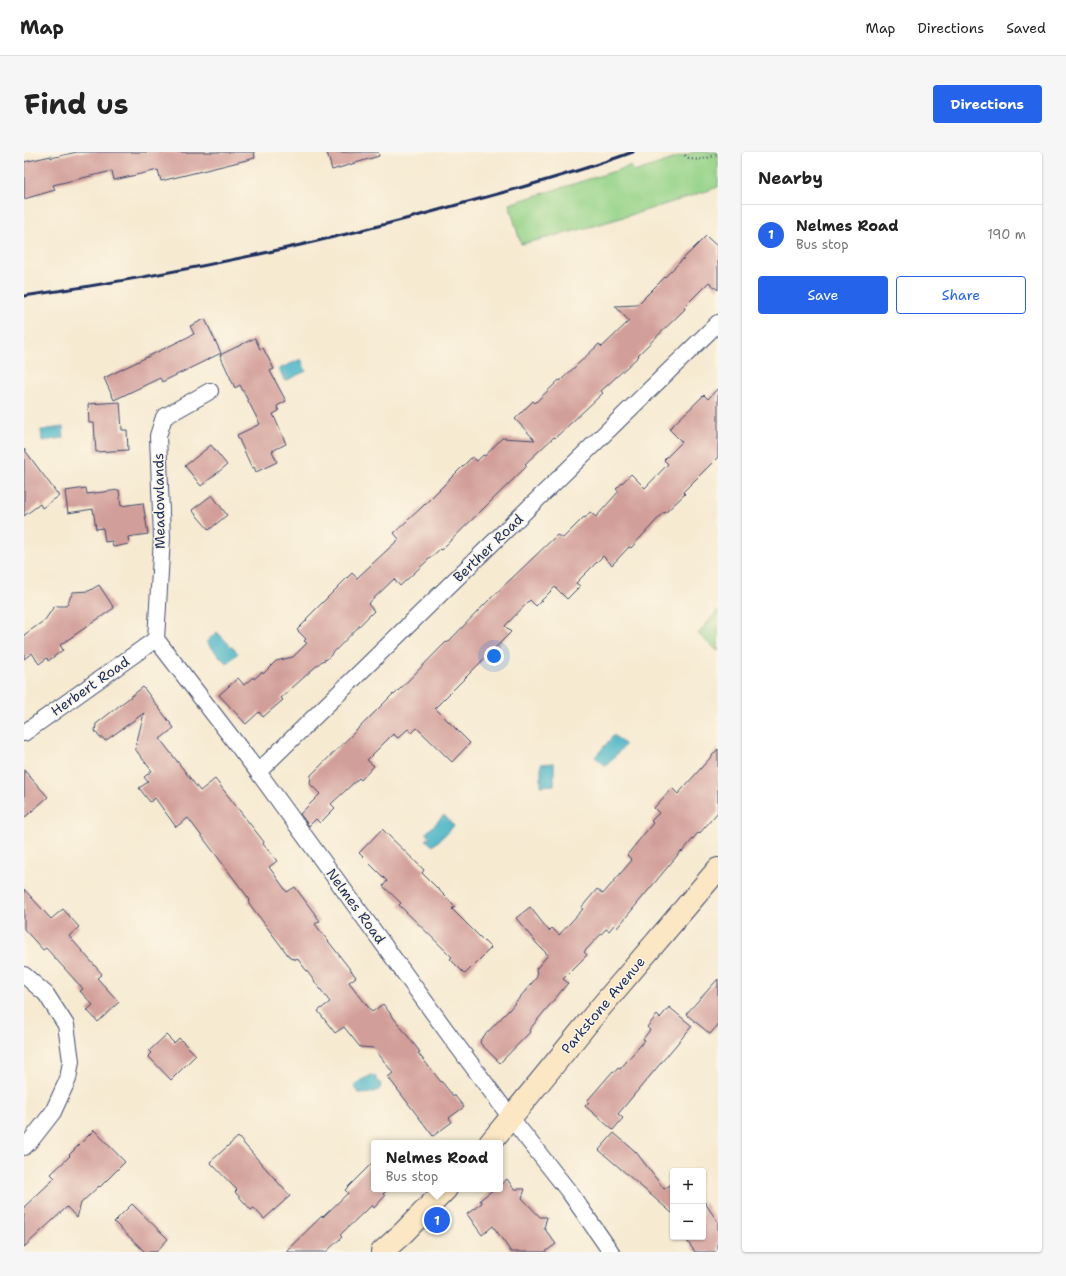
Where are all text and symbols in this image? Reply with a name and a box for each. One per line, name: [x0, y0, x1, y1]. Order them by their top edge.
text: Map: [20, 15, 64, 40]
text: Map: [866, 19, 896, 37]
text: Directions: [918, 19, 984, 37]
text: Saved: [1006, 19, 1046, 37]
text: Find us: [24, 85, 129, 123]
button: Directions: [933, 85, 1042, 123]
text: Nearby: [758, 167, 823, 189]
text: Nelmes Road: [796, 216, 899, 236]
text: 1: [768, 226, 774, 243]
text: 190 m: [987, 226, 1026, 243]
text: Bus stop: [796, 236, 848, 253]
button: Save: [758, 276, 888, 314]
button: Share: [896, 276, 1026, 314]
street label: Meadowlands: [149, 453, 169, 549]
street label: Berther Road: [449, 510, 527, 586]
your location: [484, 646, 504, 666]
street label: Herbert Road: [47, 652, 133, 720]
street label: Nelmes Road: [323, 865, 390, 947]
street label: Parkstone Avenue: [557, 953, 649, 1057]
popup: [371, 1140, 503, 1192]
text: Nelmes Road: [386, 1148, 488, 1168]
text: Bus stop: [386, 1168, 438, 1185]
map controls: [670, 1168, 706, 1240]
button: +: [670, 1168, 706, 1204]
button: −: [670, 1204, 706, 1240]
pin: 1: [424, 1205, 450, 1235]

